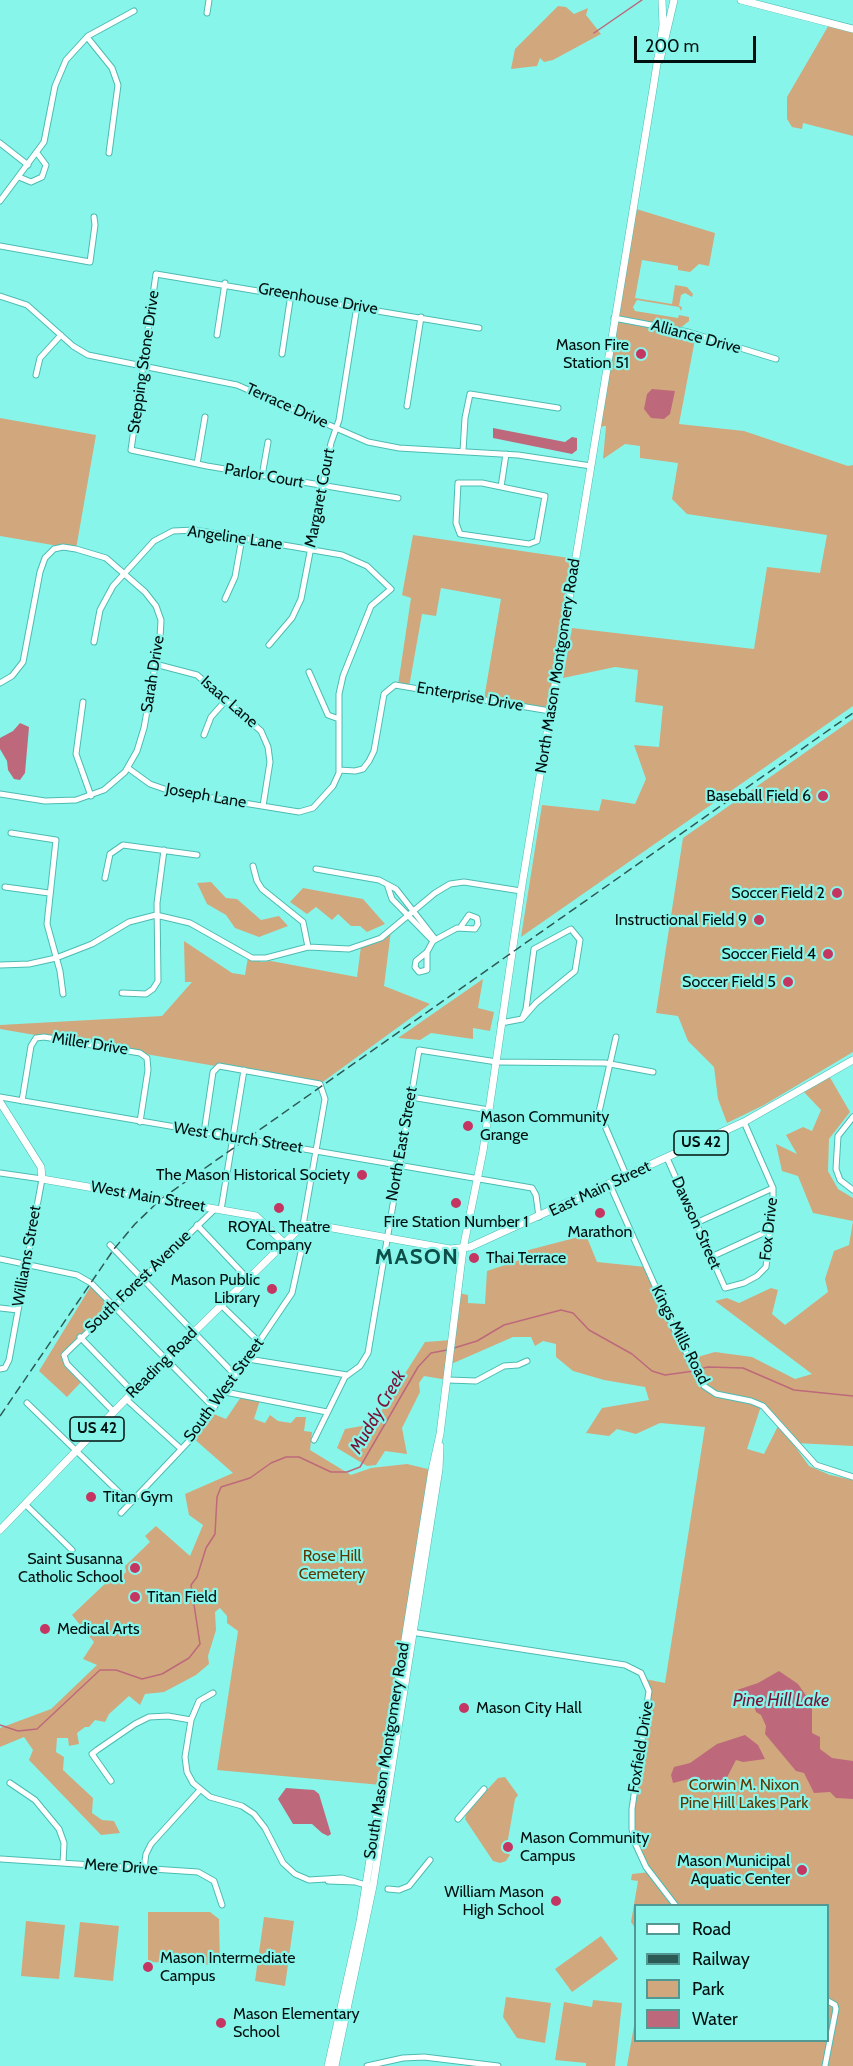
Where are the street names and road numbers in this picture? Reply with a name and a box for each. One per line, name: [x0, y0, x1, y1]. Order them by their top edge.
street label: Greenhouse Drive: [257, 279, 379, 319]
street label: Stepping Stone Drive: [124, 289, 164, 435]
street label: Alliance Drive: [649, 316, 743, 358]
street label: Terrace Drive: [243, 379, 331, 433]
street label: Margaret Court: [301, 447, 339, 549]
street label: Parlor Court: [223, 460, 305, 492]
street label: Angeline Lane: [186, 522, 284, 554]
street label: North Mason Montgomery Road: [532, 557, 584, 775]
street label: Sarah Drive: [137, 634, 169, 714]
street label: Isaac Lane: [196, 672, 262, 732]
street label: Enterprise Drive: [415, 678, 525, 716]
street label: Joseph Lane: [164, 779, 248, 813]
street label: Miller Drive: [51, 1029, 129, 1059]
street label: North East Street: [382, 1085, 422, 1203]
street label: West Church Street: [172, 1118, 304, 1158]
road number: US 42: [674, 1131, 728, 1155]
street label: East Main Street: [546, 1157, 654, 1221]
street label: Dawson Street: [667, 1174, 725, 1272]
street label: West Main Street: [89, 1177, 207, 1217]
street label: Fox Drive: [756, 1197, 782, 1261]
street label: Williams Street: [9, 1204, 45, 1308]
street label: South Forest Avenue: [81, 1226, 195, 1338]
street label: Kings Mills Road: [647, 1282, 713, 1388]
street label: Reading Road: [122, 1323, 202, 1403]
street label: South West Street: [180, 1334, 268, 1446]
road number: US 42: [70, 1417, 124, 1441]
street label: South Mason Montgomery Road: [360, 1641, 414, 1861]
street label: Foxfield Drive: [624, 1700, 658, 1794]
street label: Mere Drive: [84, 1855, 158, 1879]

